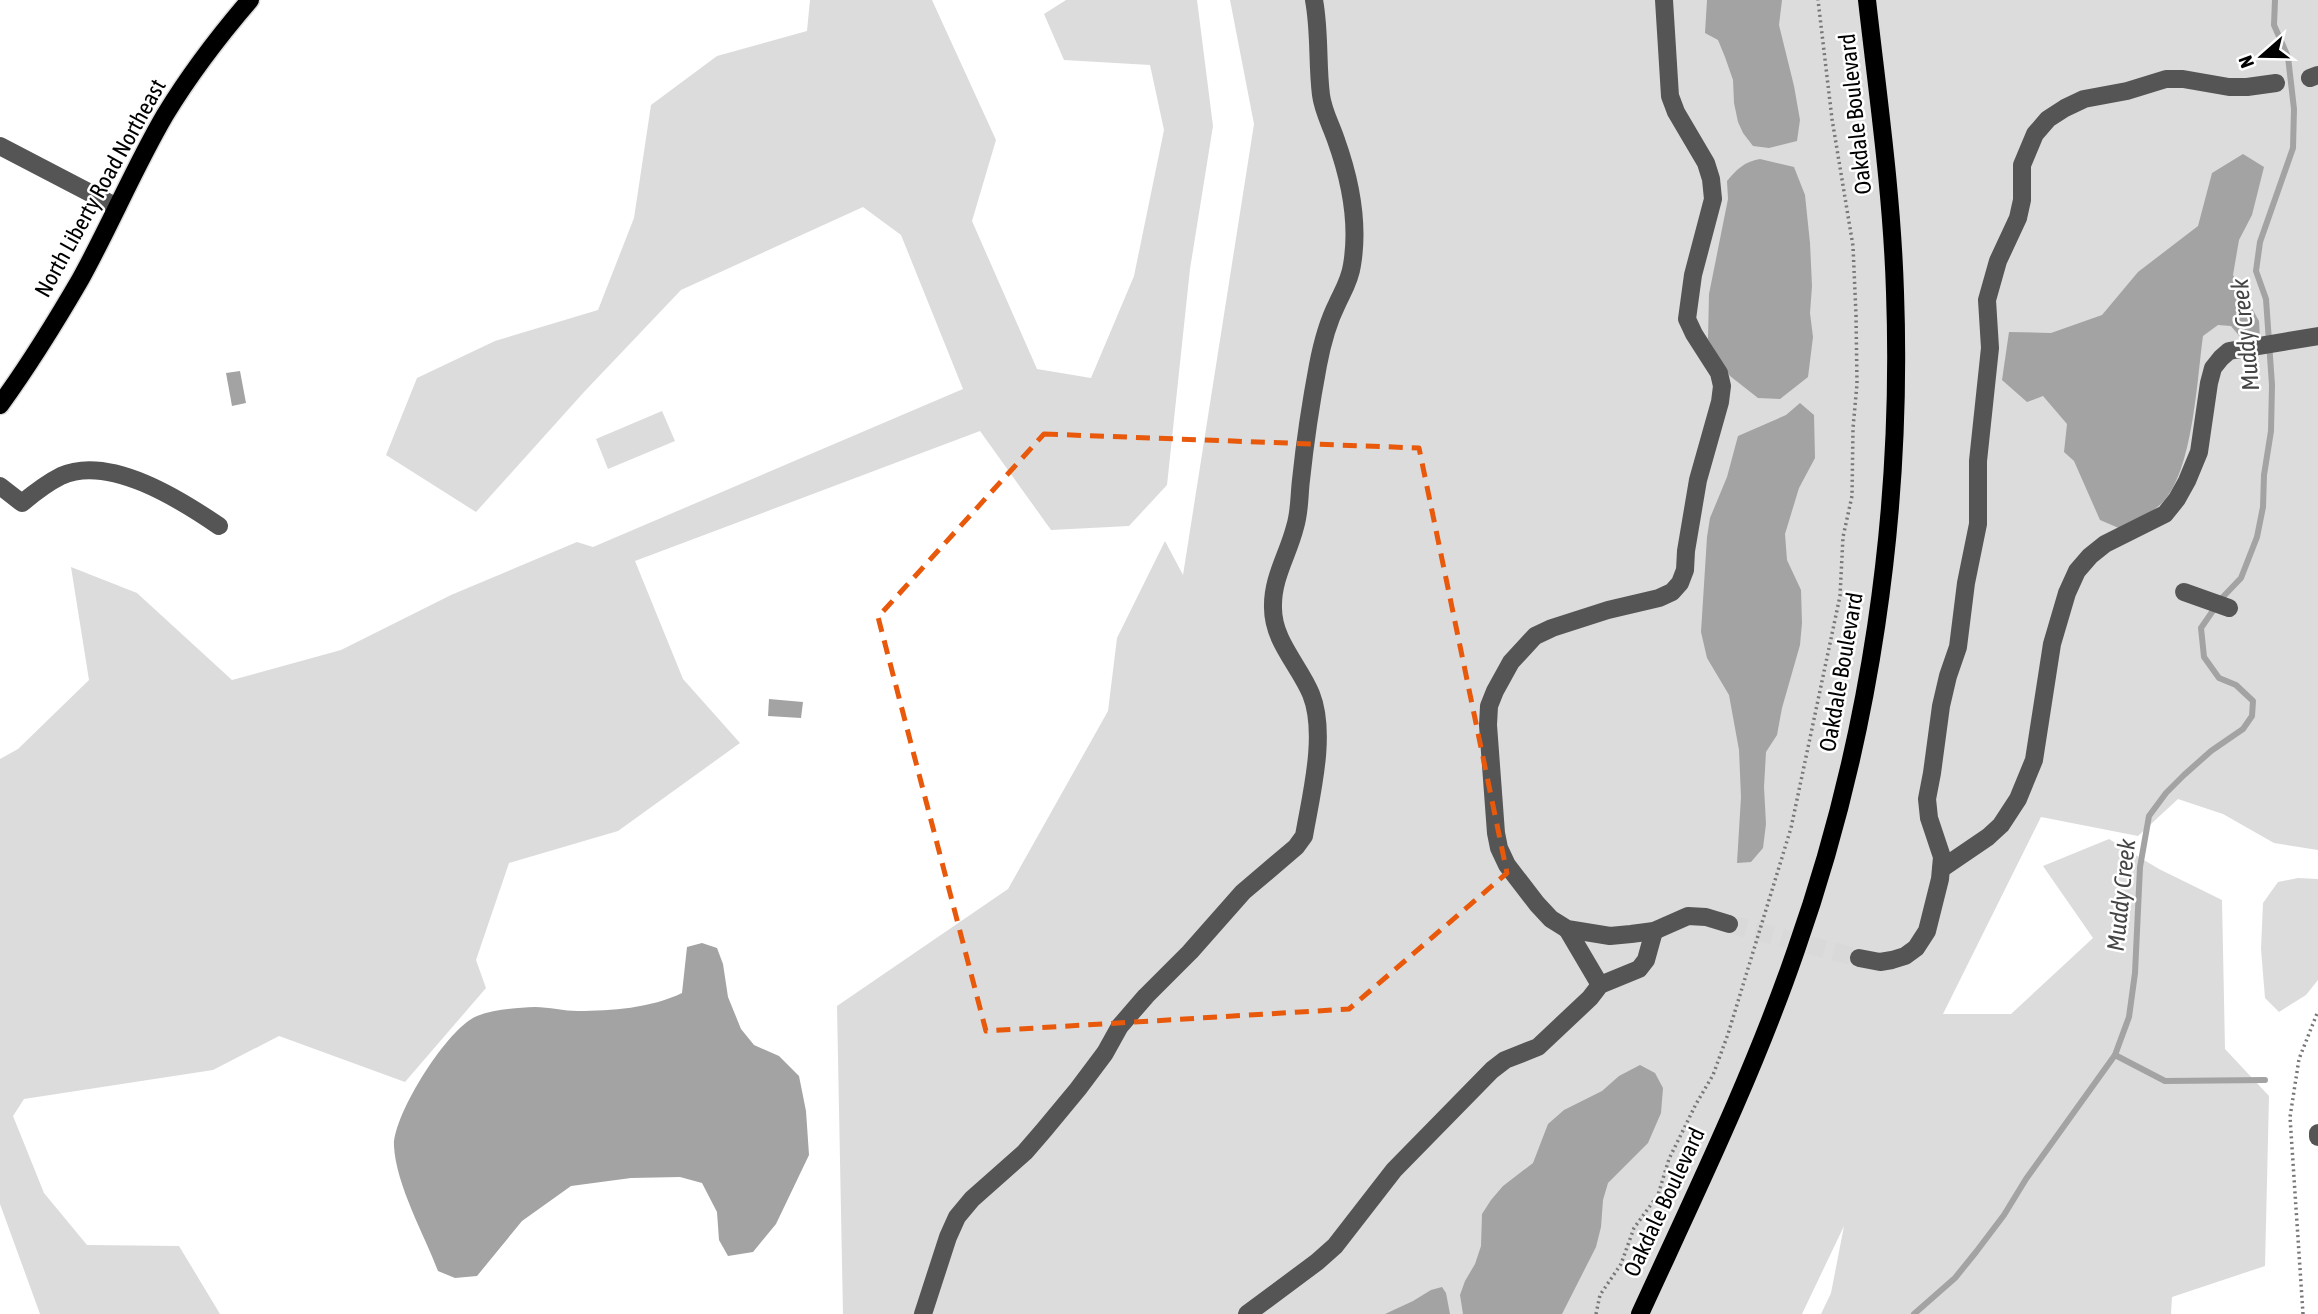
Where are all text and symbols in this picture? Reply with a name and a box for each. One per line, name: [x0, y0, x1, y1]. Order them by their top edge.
north arrow: [2227, 21, 2297, 91]
street label: Oakdale Boulevard: [1834, 32, 1876, 196]
text: N: [2234, 53, 2258, 71]
street label: North Liberty Road Northeast: [29, 75, 171, 301]
water label: Muddy Creek: [2226, 277, 2264, 392]
street label: Oakdale Boulevard: [1814, 590, 1868, 754]
water label: Muddy Creek: [2102, 837, 2140, 952]
street label: Oakdale Boulevard: [1618, 1123, 1710, 1281]

